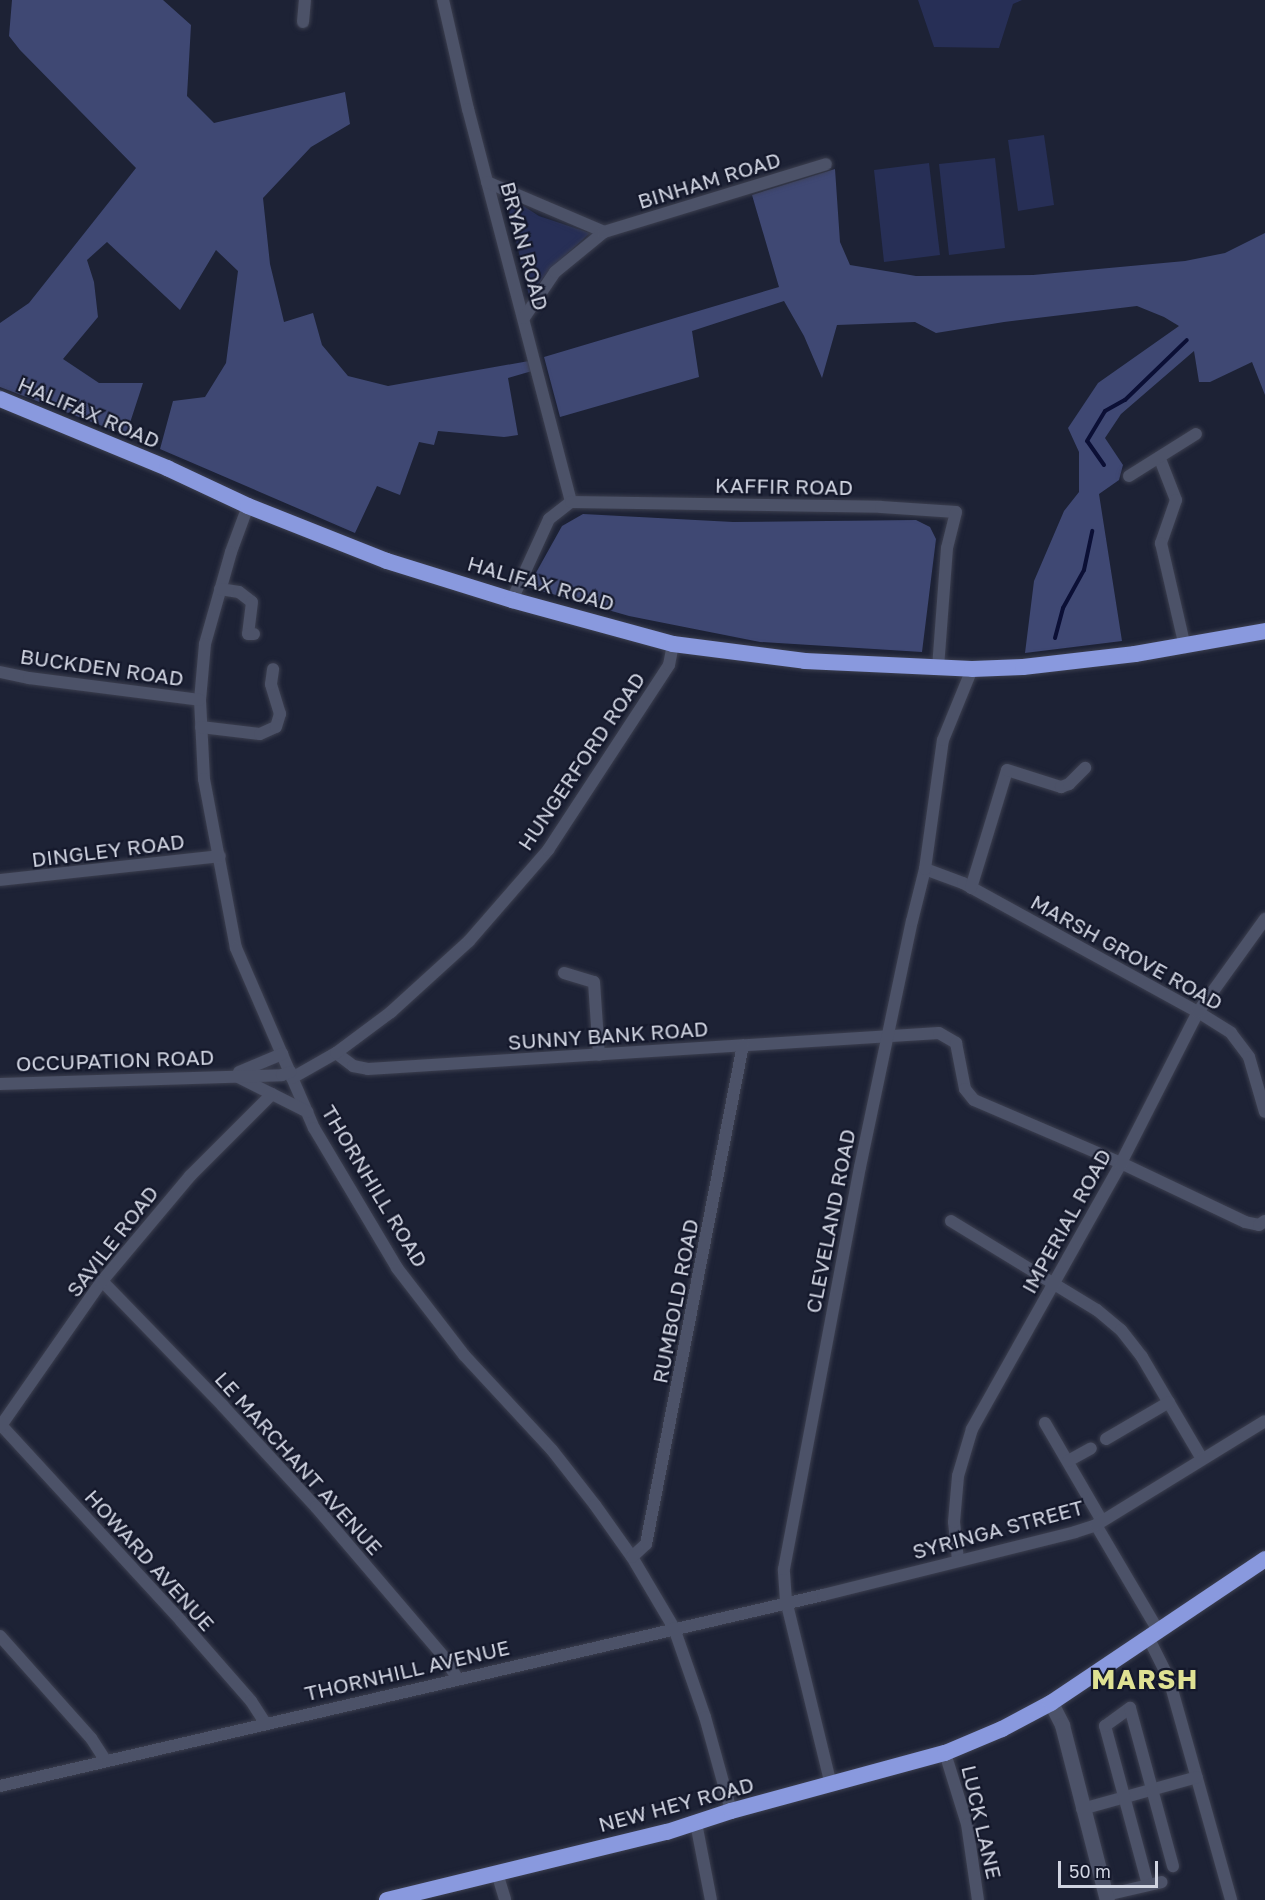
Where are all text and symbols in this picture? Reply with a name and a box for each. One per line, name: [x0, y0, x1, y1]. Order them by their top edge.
street label: BINHAM ROAD: [634, 146, 784, 214]
street label: BRYAN ROAD: [496, 179, 554, 313]
street label: HALIFAX ROAD: [14, 371, 164, 453]
street label: KAFFIR ROAD: [715, 472, 853, 500]
street label: HALIFAX ROAD: [465, 550, 617, 616]
street label: BUCKDEN ROAD: [19, 643, 185, 691]
street label: HUNGERFORD ROAD: [512, 667, 650, 855]
street label: DINGLEY ROAD: [30, 828, 186, 872]
street label: MARSH GROVE ROAD: [1027, 889, 1227, 1015]
street label: SUNNY BANK ROAD: [507, 1015, 709, 1055]
street label: OCCUPATION ROAD: [15, 1044, 215, 1076]
street label: THORNHILL ROAD: [317, 1100, 433, 1272]
street label: CLEVELAND ROAD: [800, 1127, 860, 1315]
street label: IMPERIAL ROAD: [1016, 1144, 1116, 1298]
street label: SAVILE ROAD: [61, 1180, 163, 1302]
street label: RUMBOLD ROAD: [647, 1217, 703, 1385]
street label: LE MARCHANT AVENUE: [210, 1366, 388, 1560]
street label: HOWARD AVENUE: [80, 1484, 220, 1636]
street label: SYRINGA STREET: [910, 1494, 1086, 1564]
street label: THORNHILL AVENUE: [302, 1634, 512, 1706]
district label: MARSH: [1091, 1664, 1199, 1696]
street label: LUCK LANE: [957, 1763, 1007, 1881]
street label: NEW HEY ROAD: [595, 1771, 757, 1837]
scale bar: [1061, 1849, 1162, 1887]
text: 50 m: [1069, 1860, 1111, 1882]

